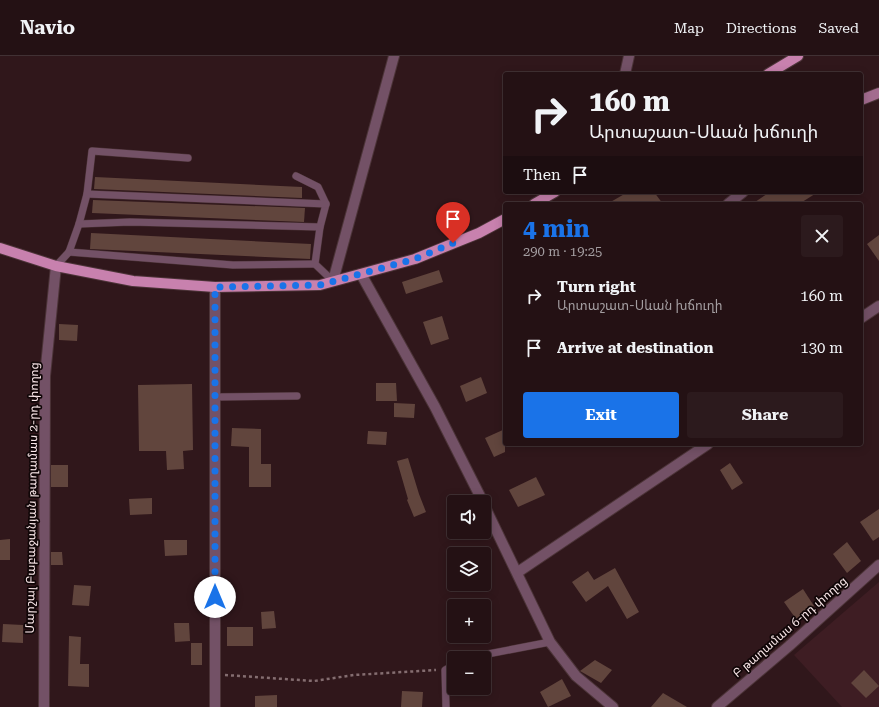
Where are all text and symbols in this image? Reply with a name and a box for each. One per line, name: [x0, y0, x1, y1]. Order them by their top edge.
text: Navio: [20, 16, 75, 39]
text: Map: [674, 20, 704, 36]
text: Directions: [726, 20, 796, 36]
text: Saved: [818, 20, 859, 36]
text: 160 m: [589, 85, 670, 118]
icon: right: [523, 88, 575, 140]
text: Արտաշատ-Սևան խճուղի: [589, 121, 818, 142]
icon: arrive: [569, 164, 591, 186]
text: Then: [523, 166, 561, 184]
pin: [436, 202, 470, 243]
icon: arrive: [442, 208, 464, 230]
text: 4 min: [523, 215, 590, 243]
button: close: [801, 215, 843, 257]
text: 290 m · 19:25: [523, 244, 602, 259]
text: Turn right: [557, 278, 636, 296]
icon: right: [523, 285, 545, 307]
text: 160 m: [800, 287, 843, 305]
text: Արտաշատ-Սևան խճուղի: [557, 298, 723, 313]
icon: arrive: [523, 337, 545, 359]
text: Arrive at destination: [557, 339, 713, 357]
text: 130 m: [800, 339, 843, 357]
street label: Մարշալ Բաբաջանյան թաղամաս 2-րդ փողոց: [23, 362, 41, 634]
button: Exit: [523, 392, 679, 438]
button: Share: [687, 392, 843, 438]
map controls: [447, 495, 491, 695]
button: sound: [447, 495, 491, 539]
button: layers: [447, 547, 491, 591]
street label: Բ թաղամաս 6-րդ փողոց: [730, 574, 850, 680]
position arrow: [194, 576, 236, 618]
button: +: [447, 599, 491, 643]
button: −: [447, 651, 491, 695]

